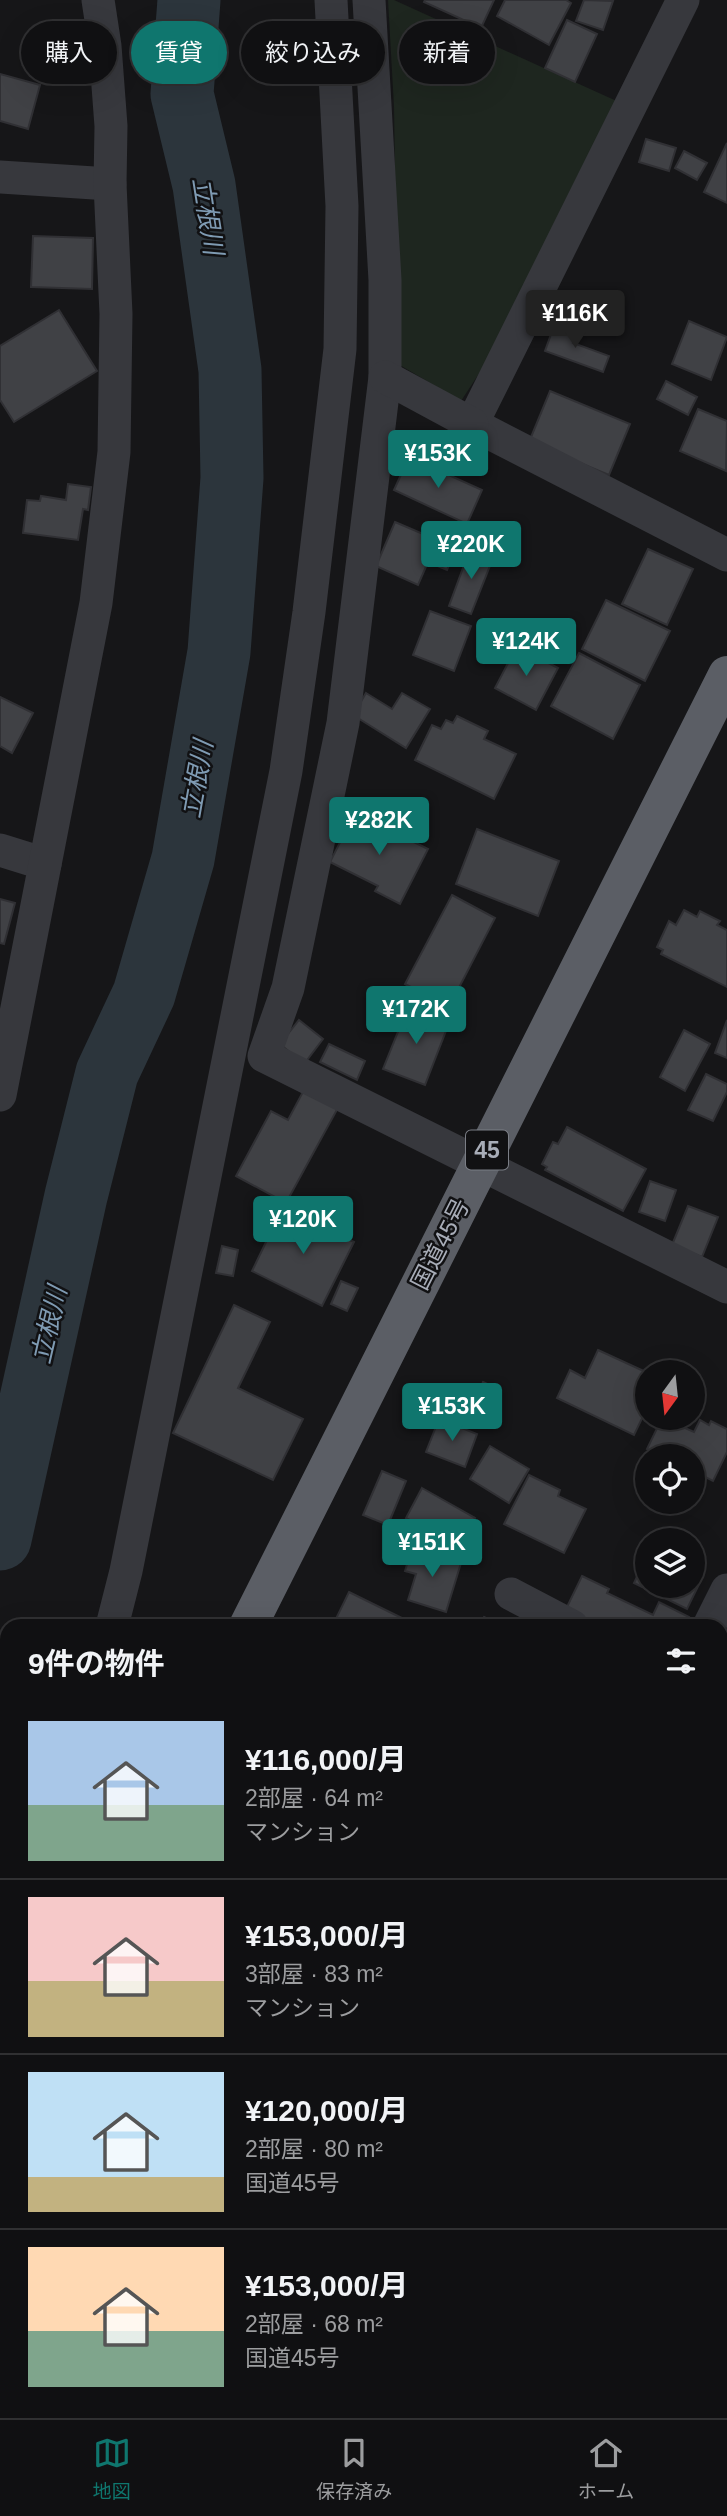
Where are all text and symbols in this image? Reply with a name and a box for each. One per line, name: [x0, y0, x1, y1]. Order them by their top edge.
chip: 購入: [21, 21, 117, 84]
chip: 賃貸: [131, 21, 227, 84]
chip: 絞り込み: [241, 21, 385, 84]
chip: 新着: [399, 21, 495, 84]
water label: 立根川: [187, 175, 229, 260]
pin: ¥116K: [526, 290, 624, 350]
text: ¥116K: [542, 300, 608, 326]
pin: ¥153K: [389, 430, 487, 490]
text: ¥153K: [404, 440, 472, 466]
pin: ¥220K: [422, 522, 520, 581]
text: ¥220K: [437, 531, 505, 557]
pin: ¥124K: [477, 618, 575, 678]
text: ¥124K: [492, 628, 560, 654]
water label: 立根川: [175, 735, 219, 820]
pin: ¥282K: [330, 798, 428, 857]
text: ¥282K: [345, 807, 413, 833]
pin: ¥172K: [367, 986, 465, 1046]
text: ¥172K: [382, 996, 450, 1022]
road number: 45: [466, 1130, 508, 1170]
street label: 国道45号: [406, 1194, 474, 1294]
pin: ¥120K: [254, 1196, 352, 1256]
text: ¥120K: [269, 1206, 337, 1232]
water label: 立根川: [26, 1281, 73, 1366]
north arrow: [635, 1360, 705, 1430]
map controls: [635, 1360, 705, 1598]
pin: ¥153K: [403, 1384, 501, 1443]
text: ¥153K: [418, 1393, 486, 1419]
button: locate: [635, 1444, 705, 1514]
pin: ¥151K: [383, 1520, 481, 1579]
button: layers: [635, 1528, 705, 1598]
text: ¥151K: [398, 1529, 466, 1555]
icon: filters: [662, 1642, 700, 1680]
text: 9件の物件: [28, 1647, 165, 1680]
text: ¥116,000/月: [245, 1743, 407, 1776]
icon: home: [84, 1749, 168, 1833]
text: 2部屋 · 64 m²: [245, 1785, 383, 1811]
text: マンション: [245, 1819, 360, 1845]
text: ¥153,000/月: [245, 1919, 408, 1952]
icon: home: [84, 1925, 168, 2009]
text: 3部屋 · 83 m²: [245, 1961, 383, 1987]
text: マンション: [245, 1995, 360, 2021]
text: ¥120,000/月: [245, 2094, 408, 2127]
icon: home: [84, 2100, 168, 2184]
text: 2部屋 · 80 m²: [245, 2136, 383, 2162]
text: 国道45号: [245, 2170, 340, 2196]
text: ¥153,000/月: [245, 2269, 408, 2302]
icon: home: [84, 2275, 168, 2359]
text: 2部屋 · 68 m²: [245, 2311, 383, 2337]
text: 国道45号: [245, 2345, 340, 2371]
tab: 地図: [93, 2434, 131, 2503]
tab: 保存済み: [316, 2434, 392, 2503]
tab: ホーム: [578, 2434, 634, 2503]

